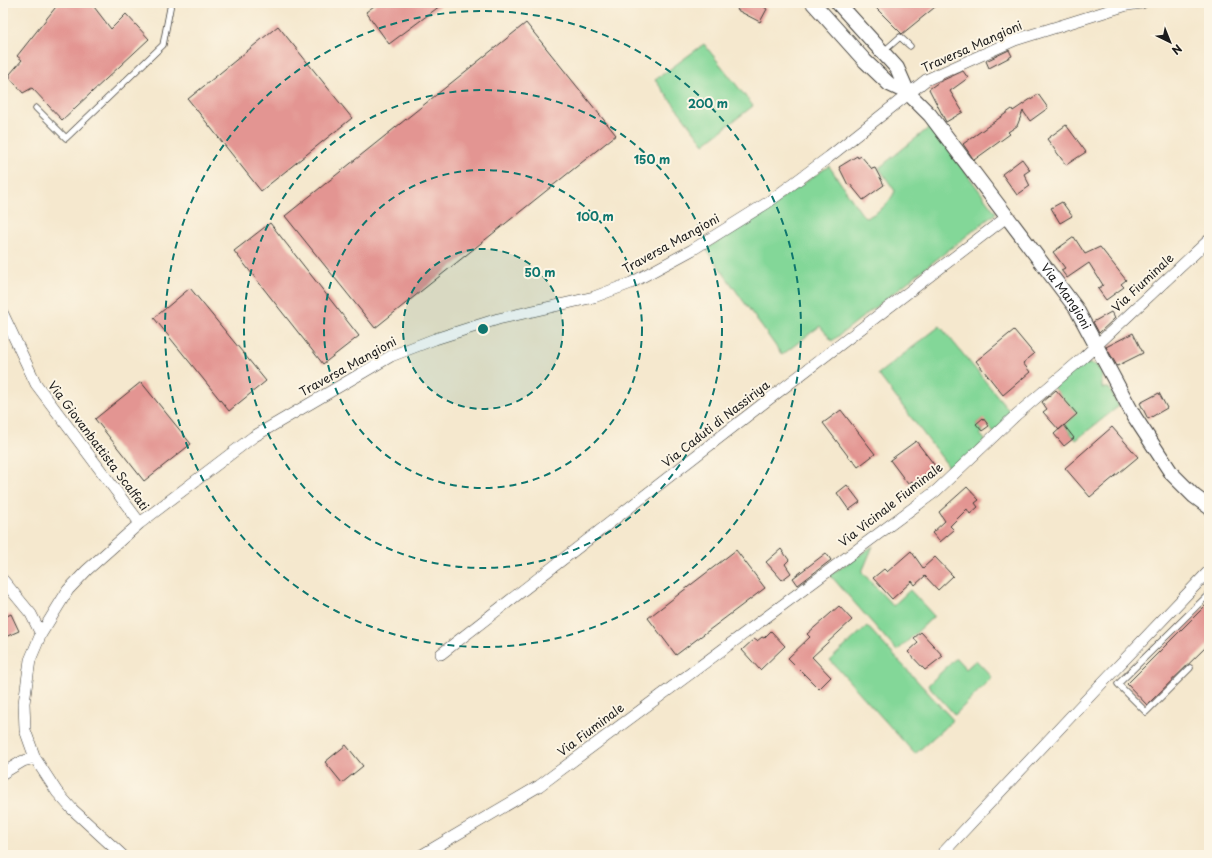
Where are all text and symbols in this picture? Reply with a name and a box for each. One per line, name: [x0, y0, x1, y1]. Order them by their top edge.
street label: Traversa Mangioni: [918, 16, 1025, 76]
north arrow: [1150, 22, 1190, 62]
text: N: [1168, 40, 1186, 59]
text: 200 m: [688, 94, 728, 112]
text: 150 m: [634, 150, 670, 168]
text: 100 m: [576, 207, 614, 225]
street label: Traversa Mangioni: [619, 209, 722, 277]
street label: Via Fiuminale: [1107, 248, 1178, 316]
street label: Via Mangioni: [1037, 259, 1096, 332]
text: 50 m: [524, 263, 556, 281]
centre of rings: [476, 322, 490, 336]
street label: Traversa Mangioni: [296, 332, 399, 400]
street label: Via Caduti di Nassiriya: [658, 375, 773, 471]
street label: Via Giovanbattista Scalfati: [44, 377, 154, 514]
street label: Via Vicinale Fiuminale: [834, 458, 946, 551]
street label: Via Fiuminale: [553, 698, 628, 760]

